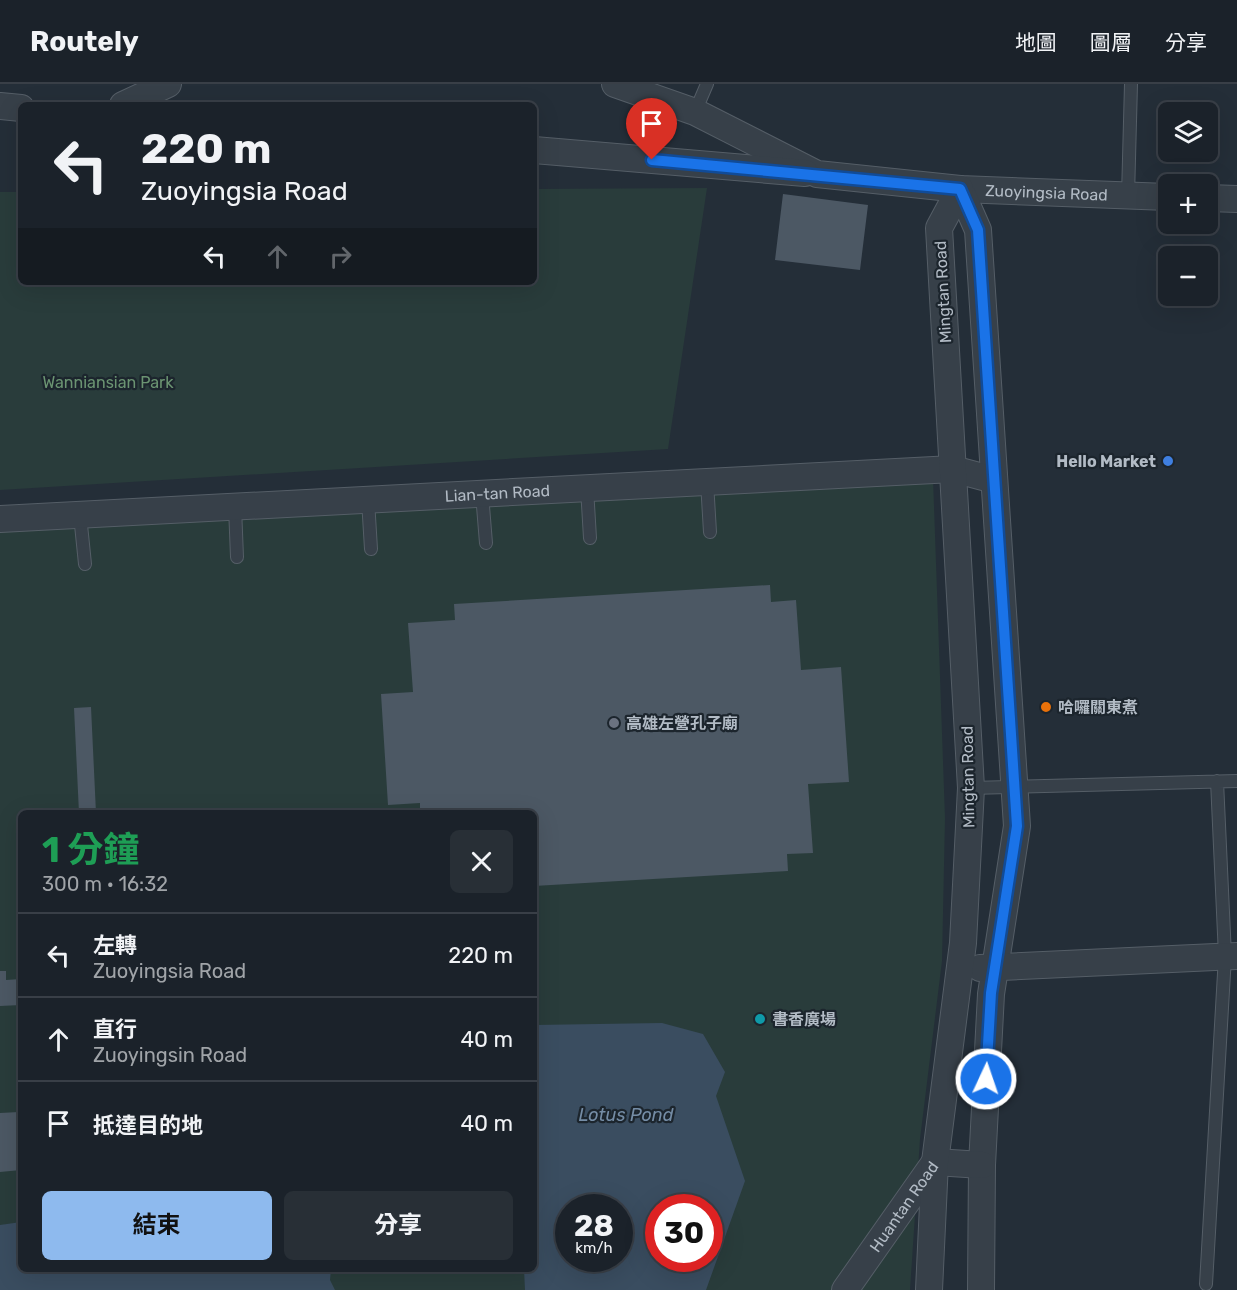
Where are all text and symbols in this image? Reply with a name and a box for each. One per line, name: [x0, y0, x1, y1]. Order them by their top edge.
text: Routely: [30, 25, 139, 58]
text: 地圖: [1015, 30, 1057, 55]
text: 圖層: [1090, 30, 1132, 55]
text: 分享: [1165, 30, 1207, 55]
pin: [626, 98, 677, 160]
map controls: [1158, 102, 1218, 306]
button: layers: [1158, 102, 1218, 162]
icon: arrive: [635, 107, 668, 140]
text: 220 m: [141, 124, 272, 174]
icon: left: [42, 126, 120, 204]
button: +: [1158, 174, 1218, 234]
text: Zuoyingsia Road: [141, 175, 348, 207]
street label: Zuoyingsia Road: [985, 180, 1108, 204]
icon: left: [198, 240, 231, 273]
icon: ahead: [261, 240, 294, 273]
icon: right: [324, 240, 357, 273]
street label: Mingtan Road: [931, 240, 955, 344]
button: −: [1158, 246, 1218, 306]
park label: Wanniansian Park: [43, 373, 174, 392]
place label: Hello Market: [1056, 452, 1157, 471]
marker: Hello Market: [1161, 454, 1175, 468]
street label: Lian-tan Road: [444, 481, 551, 505]
place label: 哈囉關東煮: [1058, 698, 1138, 717]
marker: 哈囉關東煮: [1039, 700, 1053, 714]
place label: 高雄左營孔子廟: [626, 714, 738, 733]
marker: 高雄左營孔子廟: [607, 716, 621, 730]
street label: Mingtan Road: [958, 726, 978, 828]
text: 1 分鐘: [42, 828, 140, 871]
button: close: [450, 830, 513, 893]
text: 300 m · 16:32: [42, 872, 168, 896]
text: 左轉: [93, 932, 137, 959]
icon: left: [42, 939, 75, 972]
text: 220 m: [448, 942, 513, 969]
text: Zuoyingsia Road: [93, 959, 246, 983]
place label: 書香廣場: [772, 1010, 836, 1029]
marker: 書香廣場: [753, 1012, 767, 1026]
text: 直行: [93, 1016, 137, 1043]
icon: ahead: [42, 1023, 75, 1056]
text: 40 m: [460, 1026, 513, 1053]
text: Zuoyingsin Road: [93, 1043, 247, 1067]
position arrow: [954, 1047, 1018, 1111]
water label: Lotus Pond: [579, 1104, 674, 1126]
icon: arrive: [42, 1107, 75, 1140]
text: 40 m: [460, 1110, 513, 1137]
text: 抵達目的地: [93, 1112, 203, 1139]
street label: Huantan Road: [865, 1158, 942, 1255]
button: 結束: [42, 1191, 272, 1260]
button: 分享: [284, 1191, 513, 1260]
speed limit sign: 30: [645, 1194, 723, 1272]
text: 28: [574, 1208, 614, 1244]
text: km/h: [575, 1239, 613, 1257]

